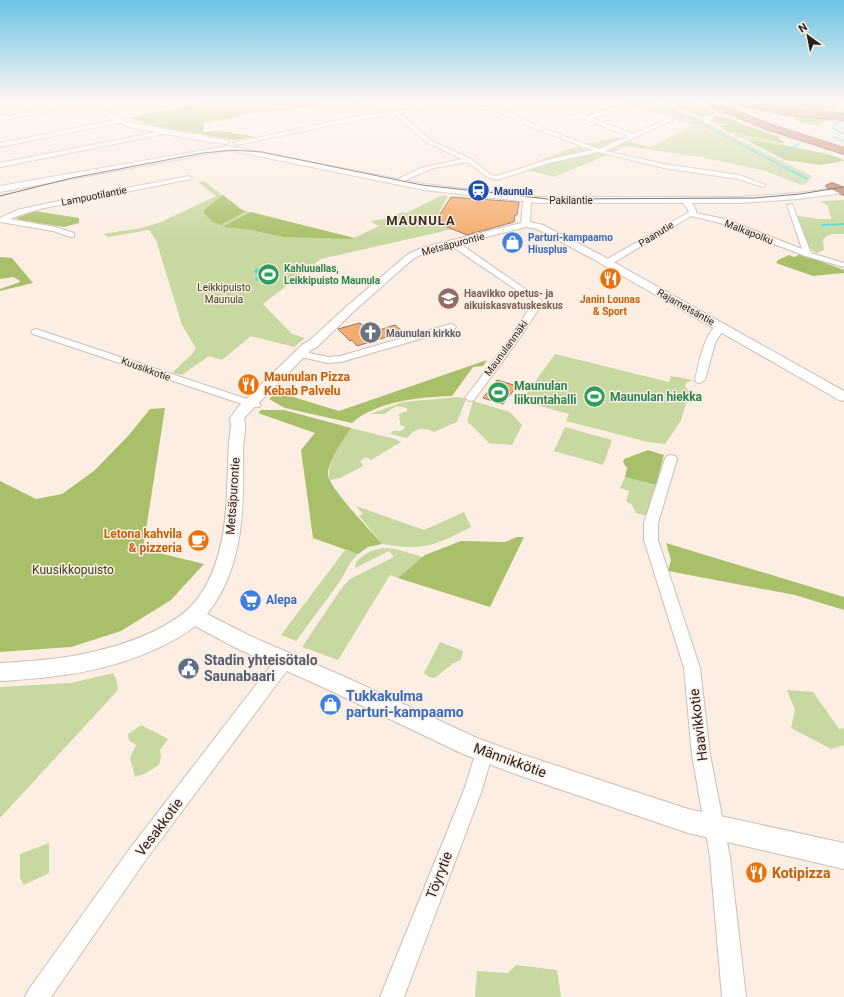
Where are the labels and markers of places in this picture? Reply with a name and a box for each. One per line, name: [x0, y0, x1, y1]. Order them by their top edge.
station icon: Maunula: [465, 178, 491, 204]
place label: Maunula: [494, 186, 534, 197]
shop icon: Parturi-kampaamo Hiusplus: [500, 230, 526, 256]
place label: Parturi-kampaamo Hiusplus: [528, 232, 613, 255]
sports icon: Kahluuallas, Leikkipuisto Maunula: [255, 261, 281, 287]
place label: Kahluuallas, Leikkipuisto Maunula: [284, 263, 381, 286]
restaurant icon: Janin Lounas & Sport: [597, 266, 623, 292]
school or university icon: Haavikko opetus- ja aikuiskasvatuskeskus: [435, 286, 461, 312]
place label: Haavikko opetus- ja aikuiskasvatuskeskus: [464, 288, 563, 311]
place label: Janin Lounas & Sport: [580, 294, 640, 317]
church icon: Maunulan kirkko: [357, 320, 383, 346]
place label: Maunulan kirkko: [386, 328, 461, 339]
place label: Maunulan Pizza Kebab Palvelu: [264, 370, 351, 398]
restaurant icon: Maunulan Pizza Kebab Palvelu: [235, 371, 261, 397]
place label: Maunulan liikuntahalli: [514, 379, 577, 407]
sports icon: Maunulan liikuntahalli: [486, 380, 512, 406]
sports icon: Maunulan hiekka: [581, 384, 607, 410]
place label: Maunulan hiekka: [610, 390, 703, 404]
place label: Letona kahvila & pizzeria: [104, 527, 183, 555]
cafe icon: Letona kahvila & pizzeria: [185, 528, 211, 554]
supermarket icon: Alepa: [238, 587, 264, 613]
place label: Alepa: [266, 593, 297, 607]
place label: Stadin yhteisötalo Saunabaari: [204, 652, 318, 684]
public building icon: Stadin yhteisötalo Saunabaari: [176, 655, 202, 681]
place label: Tukkakulma parturi-kampaamo: [346, 688, 464, 720]
shop icon: Tukkakulma parturi-kampaamo: [317, 691, 343, 717]
restaurant icon: Kotipizza: [743, 860, 769, 886]
place label: Kotipizza: [772, 865, 831, 881]

